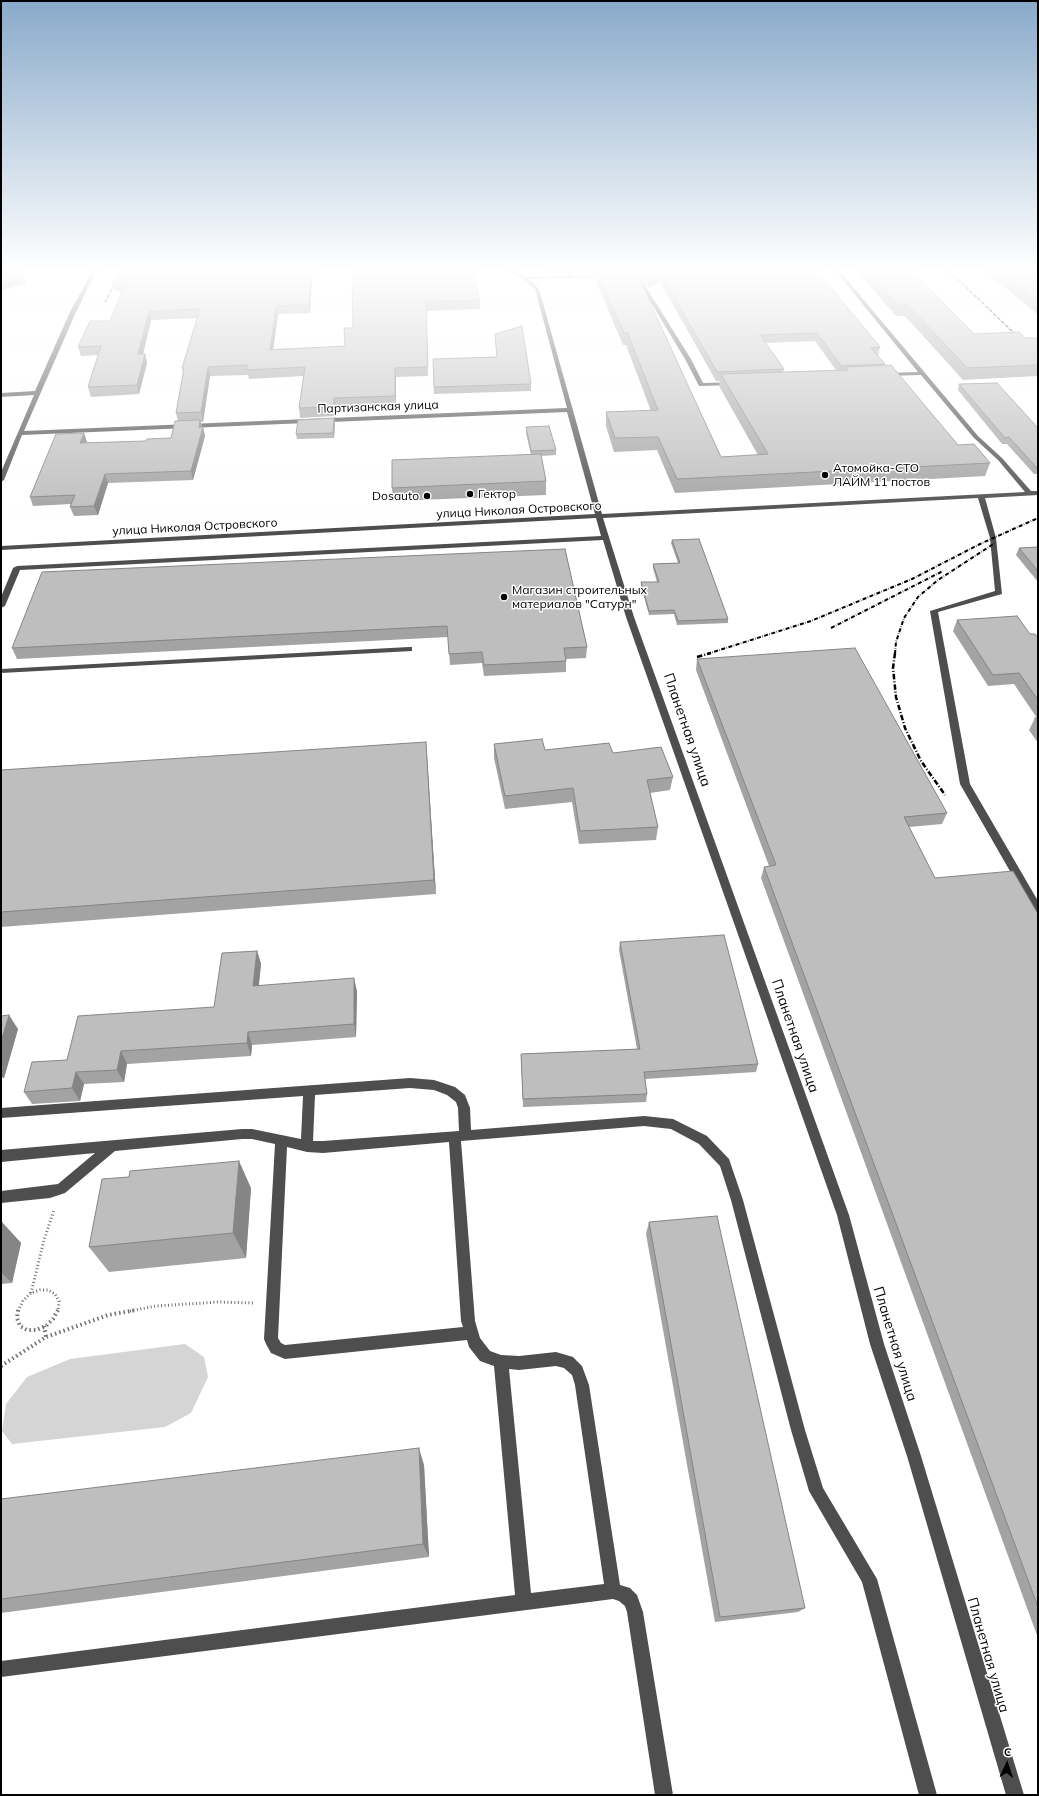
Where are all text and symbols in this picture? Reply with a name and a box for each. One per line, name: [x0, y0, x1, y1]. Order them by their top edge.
street label: Партизанская улица: [317, 398, 439, 416]
place label: Атомойка-СТО ЛАЙМ 11 постов: [833, 461, 930, 489]
marker: Атомойка-СТО ЛАЙМ 11 постов: [820, 470, 830, 480]
place label: Гектор: [478, 487, 516, 501]
place label: Dosauto: [372, 489, 419, 503]
marker: Гектор: [465, 489, 475, 499]
marker: Dosauto: [422, 491, 432, 501]
street label: улица Николая Островского: [436, 498, 602, 522]
street label: улица Николая Островского: [112, 515, 278, 539]
place label: Магазин строительных материалов "Сатурн": [512, 583, 647, 611]
marker: Магазин строительных материалов "Сатурн": [499, 592, 509, 602]
street label: Планетная улица: [660, 671, 714, 789]
street label: Планетная улица: [768, 977, 822, 1095]
street label: Планетная улица: [870, 1285, 920, 1403]
street label: Планетная улица: [964, 1595, 1012, 1715]
north arrow: [987, 1744, 1027, 1784]
text: С: [1003, 1745, 1012, 1759]

